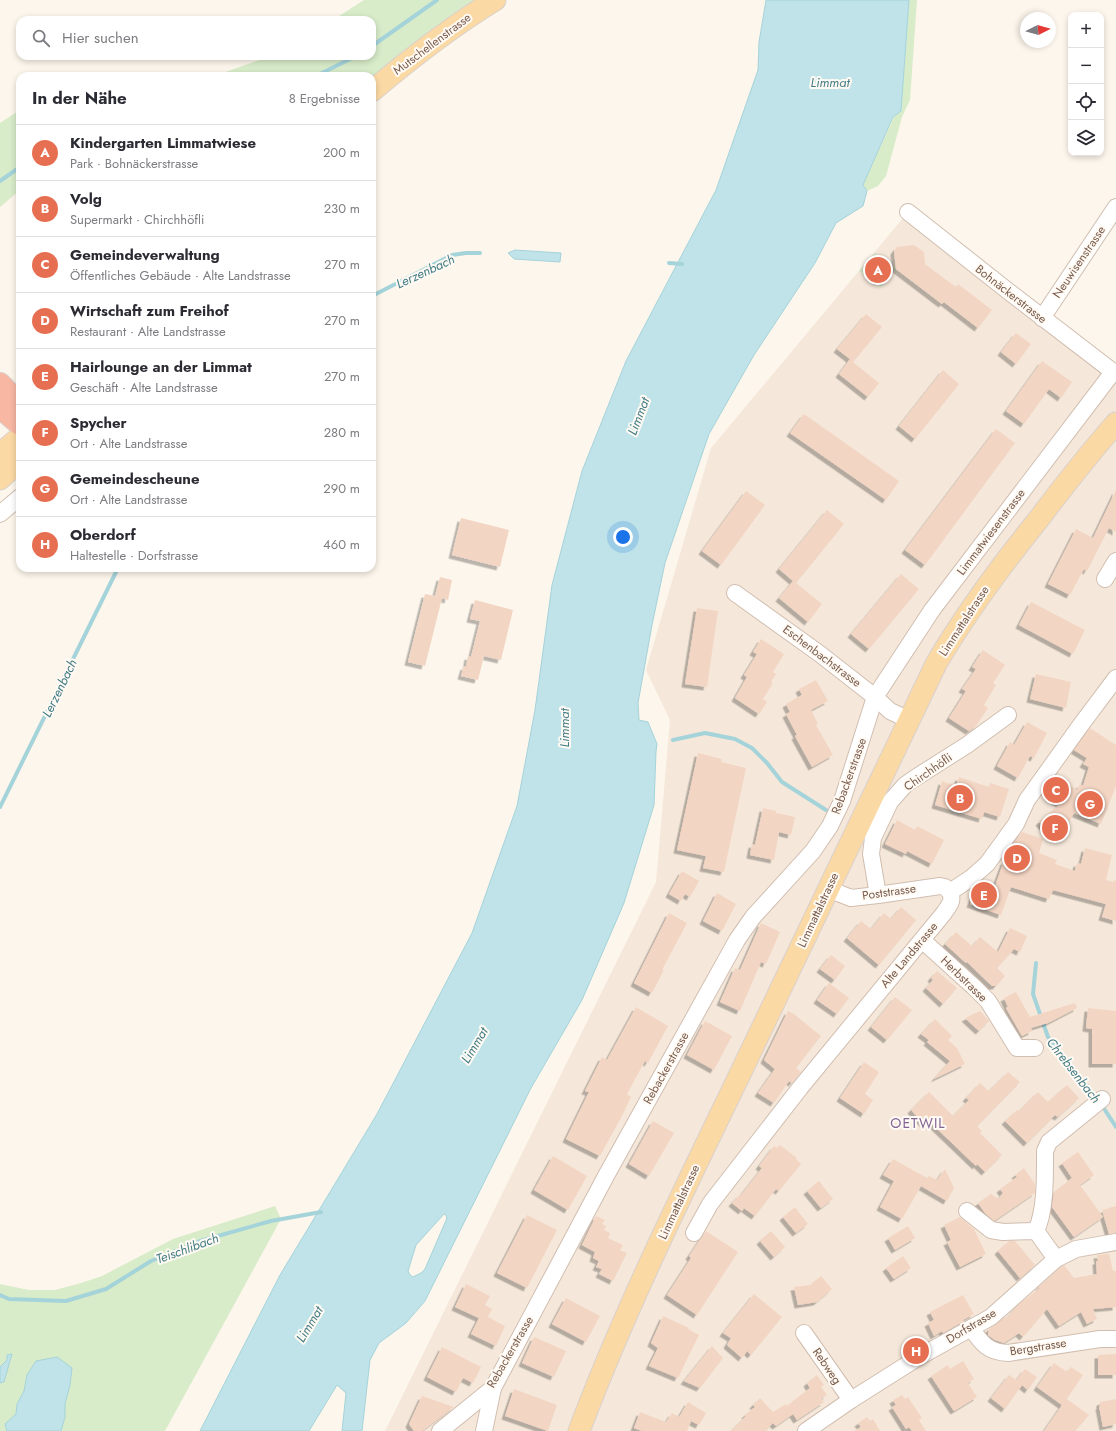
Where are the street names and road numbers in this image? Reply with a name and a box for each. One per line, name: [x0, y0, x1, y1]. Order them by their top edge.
street label: Mutschellenstrasse: [389, 9, 475, 79]
street label: Neuwisenstrasse: [1048, 222, 1110, 302]
street label: Bohnäckerstrasse: [971, 260, 1051, 328]
street label: Limmatwiesenstrasse: [952, 485, 1030, 579]
street label: Limmattalstrasse: [934, 582, 994, 660]
street label: Eschenbachstrasse: [779, 621, 865, 691]
street label: Rebackerstrasse: [827, 735, 871, 817]
street label: Chirchhöfli: [900, 749, 956, 795]
street label: Limmattalstrasse: [793, 870, 843, 950]
street label: Poststrasse: [861, 879, 917, 905]
street label: Alte Landstrasse: [876, 918, 942, 992]
street label: Herbstrasse: [936, 952, 992, 1006]
street label: Rebackerstrasse: [639, 1029, 693, 1107]
street label: Limmattalstrasse: [654, 1162, 704, 1242]
street label: Dorfstrasse: [942, 1304, 1000, 1348]
street label: Rebackerstrasse: [482, 1313, 538, 1391]
street label: Bergstrasse: [1008, 1334, 1068, 1360]
street label: Rebweg: [808, 1344, 846, 1388]

